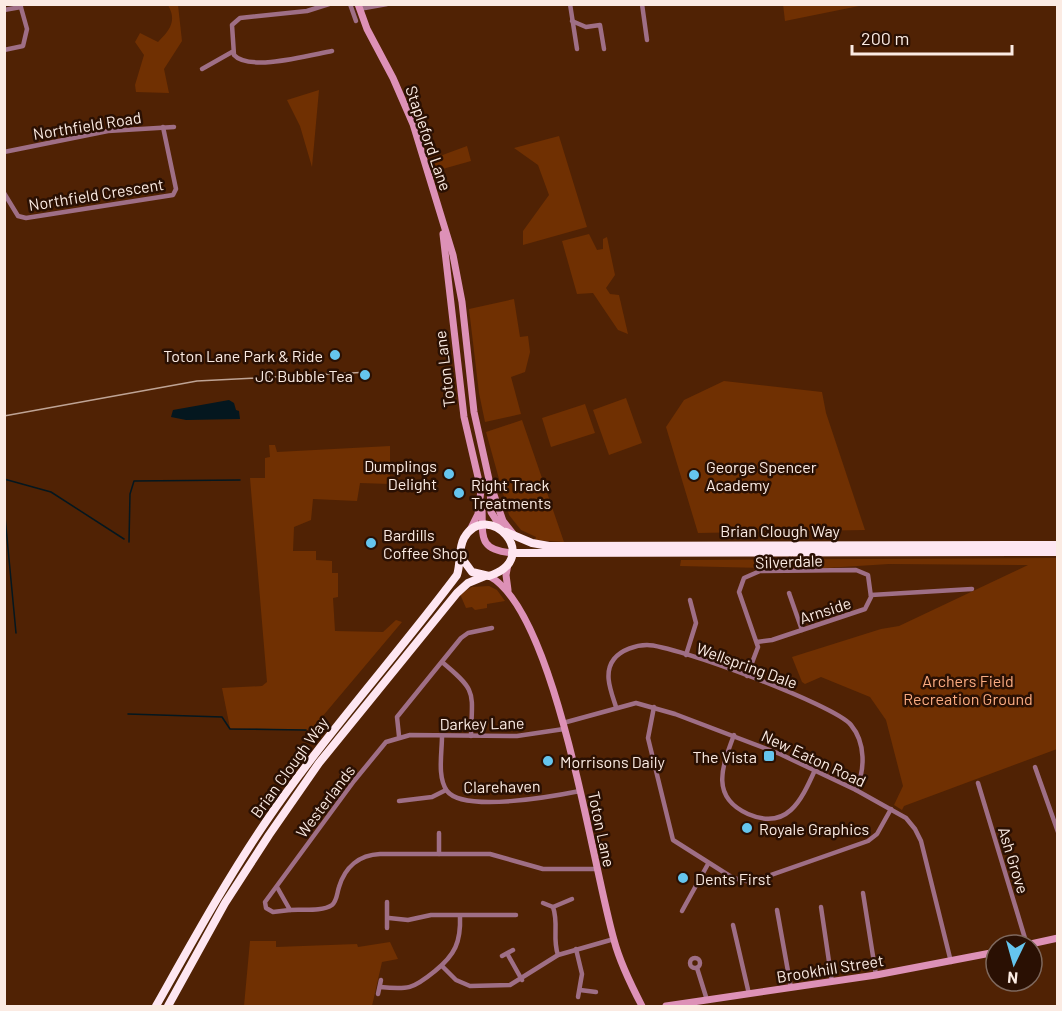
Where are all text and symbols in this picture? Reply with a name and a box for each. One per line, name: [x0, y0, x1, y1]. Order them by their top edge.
scale bar: [852, 18, 1012, 56]
text: 200 m: [861, 27, 909, 49]
street label: Stapleford Lane: [402, 83, 456, 193]
street label: Northfield Road: [32, 107, 142, 143]
street label: Northfield Crescent: [27, 174, 165, 214]
street label: Toton Lane: [430, 330, 458, 408]
place label: Toton Lane Park & Ride: [163, 346, 323, 365]
marker: Toton Lane Park & Ride: [328, 348, 342, 362]
place label: JC Bubble Tea: [255, 366, 353, 385]
marker: JC Bubble Tea: [358, 368, 372, 382]
place label: Dumplings Delight: [364, 456, 437, 493]
place label: George Spencer Academy: [706, 457, 817, 494]
marker: Dumplings Delight: [442, 467, 456, 481]
marker: George Spencer Academy: [687, 468, 701, 482]
place label: Right Track Treatments: [471, 475, 551, 512]
marker: Right Track Treatments: [452, 486, 466, 500]
street label: Brian Clough Way: [720, 521, 840, 540]
place label: Bardills Coffee Shop: [383, 525, 468, 562]
marker: Bardills Coffee Shop: [364, 536, 378, 550]
street label: Silverdale: [755, 550, 823, 572]
street label: Arnside: [797, 593, 853, 627]
street label: Wellspring Dale: [694, 638, 800, 692]
park label: Archers Field Recreation Ground: [903, 671, 1033, 708]
street label: Brian Clough Way: [246, 712, 332, 821]
street label: Darkey Lane: [439, 713, 525, 733]
street label: New Eaton Road: [759, 725, 869, 791]
place label: The Vista: [692, 747, 757, 766]
marker: The Vista: [762, 749, 776, 763]
place label: Morrisons Daily: [560, 752, 666, 771]
marker: Morrisons Daily: [541, 754, 555, 768]
street label: Westerlands: [292, 761, 358, 841]
street label: Clarehaven: [463, 776, 541, 796]
street label: Toton Lane: [585, 789, 619, 869]
place label: Royale Graphics: [759, 819, 869, 838]
marker: Royale Graphics: [740, 821, 754, 835]
street label: Ash Grove: [995, 824, 1033, 896]
place label: Dents First: [695, 869, 771, 888]
marker: Dents First: [676, 871, 690, 885]
north arrow: [984, 933, 1044, 993]
street label: Brookhill Street: [775, 950, 885, 986]
text: N: [1007, 969, 1019, 988]

